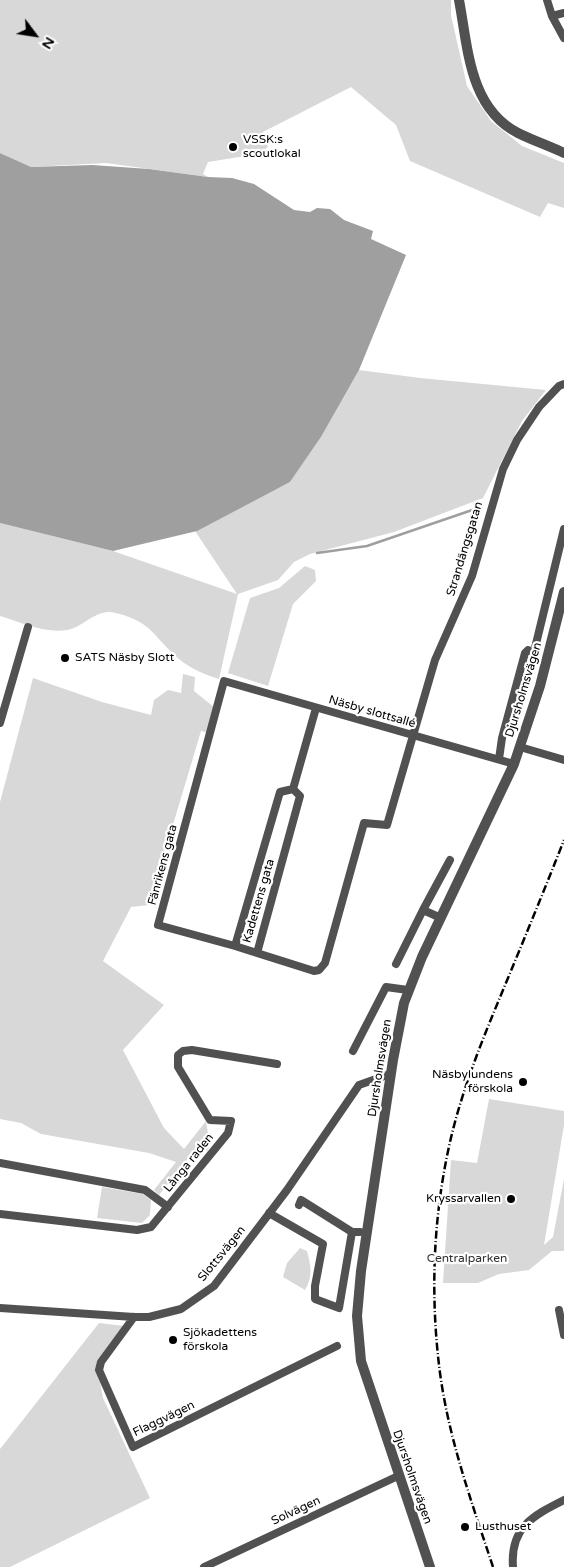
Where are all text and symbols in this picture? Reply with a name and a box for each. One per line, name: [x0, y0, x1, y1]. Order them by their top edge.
north arrow: [10, 10, 60, 60]
text: N: [38, 34, 58, 52]
place label: VSSK:s scoutlokal: [243, 133, 301, 161]
marker: VSSK:s scoutlokal: [227, 141, 239, 153]
street label: Strandängsgatan: [444, 500, 486, 598]
street label: Djursholmsvägen: [503, 641, 545, 739]
place label: SATS Näsby Slott: [75, 651, 174, 665]
marker: SATS Näsby Slott: [59, 652, 71, 664]
street label: Näsby slottsallé: [327, 693, 417, 731]
street label: Fänrikens gata: [145, 823, 181, 907]
street label: Kadettens gata: [240, 857, 278, 945]
street label: Djursholmsvägen: [365, 1018, 395, 1118]
place label: Näsbylundens förskola: [432, 1068, 513, 1096]
marker: Näsbylundens förskola: [517, 1076, 529, 1088]
street label: Långa raden: [161, 1131, 217, 1195]
place label: Kryssarvallen: [426, 1192, 501, 1206]
marker: Kryssarvallen: [505, 1193, 517, 1205]
street label: Slottsvägen: [195, 1223, 249, 1285]
park label: Centralparken: [427, 1252, 507, 1266]
place label: Sjökadettens förskola: [183, 1326, 257, 1354]
marker: Sjökadettens förskola: [167, 1334, 179, 1346]
street label: Flaggvägen: [131, 1398, 197, 1440]
street label: Djursholmsvägen: [389, 1428, 435, 1526]
street label: Solvägen: [269, 1493, 323, 1529]
place label: Lusthuset: [475, 1520, 531, 1534]
marker: Lusthuset: [459, 1521, 471, 1533]

